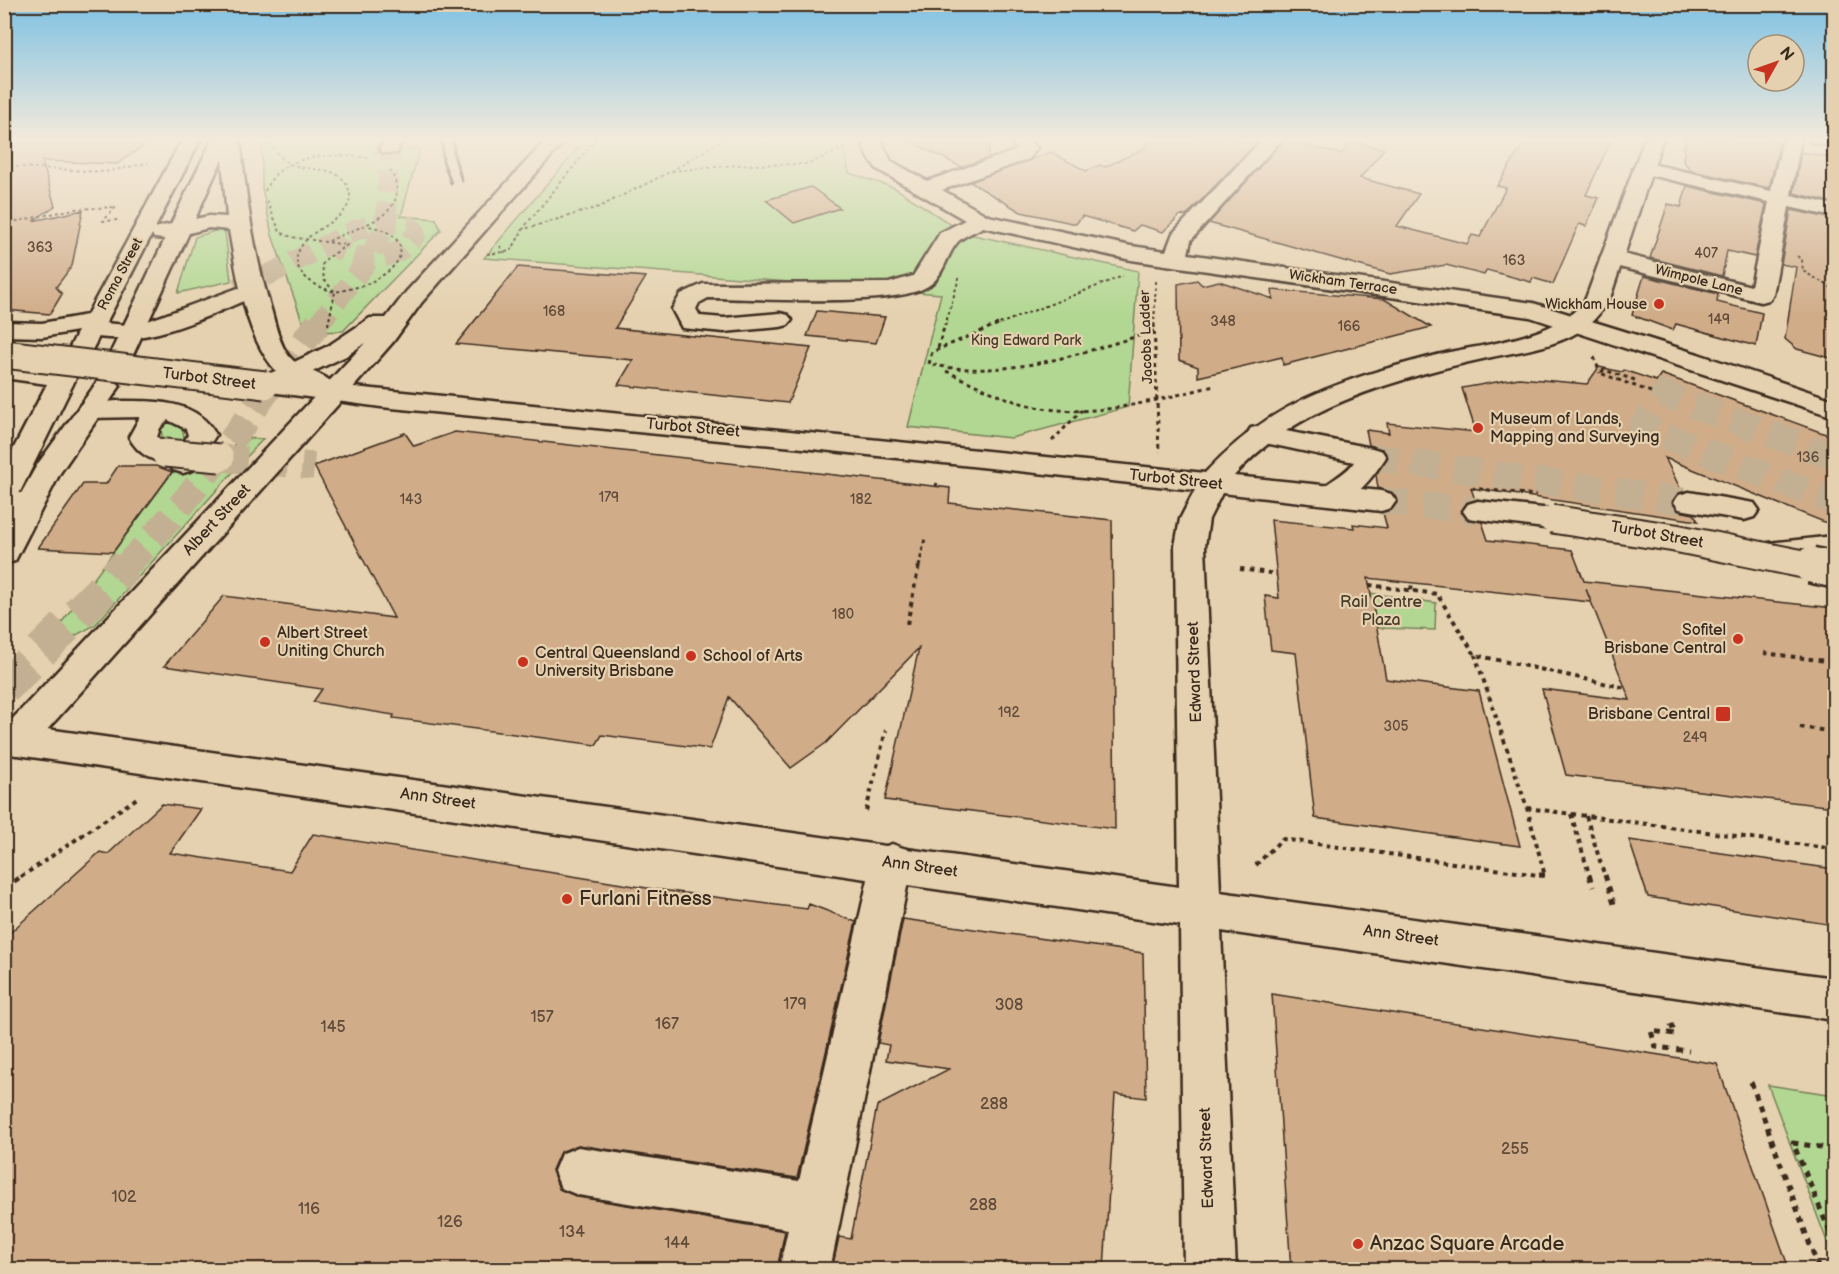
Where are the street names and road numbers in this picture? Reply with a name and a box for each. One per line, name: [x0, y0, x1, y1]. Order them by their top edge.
street label: Roma Street: [94, 234, 146, 313]
street label: Wimpole Lane: [1653, 261, 1745, 299]
street label: Wickham Terrace: [1288, 266, 1398, 298]
street label: Jacobs Ladder: [1136, 289, 1156, 384]
street label: Turbot Street: [161, 364, 257, 394]
street label: Turbot Street: [645, 414, 741, 442]
street label: Turbot Street: [1128, 466, 1224, 494]
street label: Albert Street: [179, 480, 255, 560]
street label: Turbot Street: [1609, 517, 1705, 553]
street label: Edward Street: [1184, 621, 1206, 723]
street label: Ann Street: [399, 784, 477, 814]
street label: Ann Street: [881, 852, 959, 882]
street label: Ann Street: [1362, 921, 1440, 951]
street label: Edward Street: [1196, 1107, 1218, 1209]

